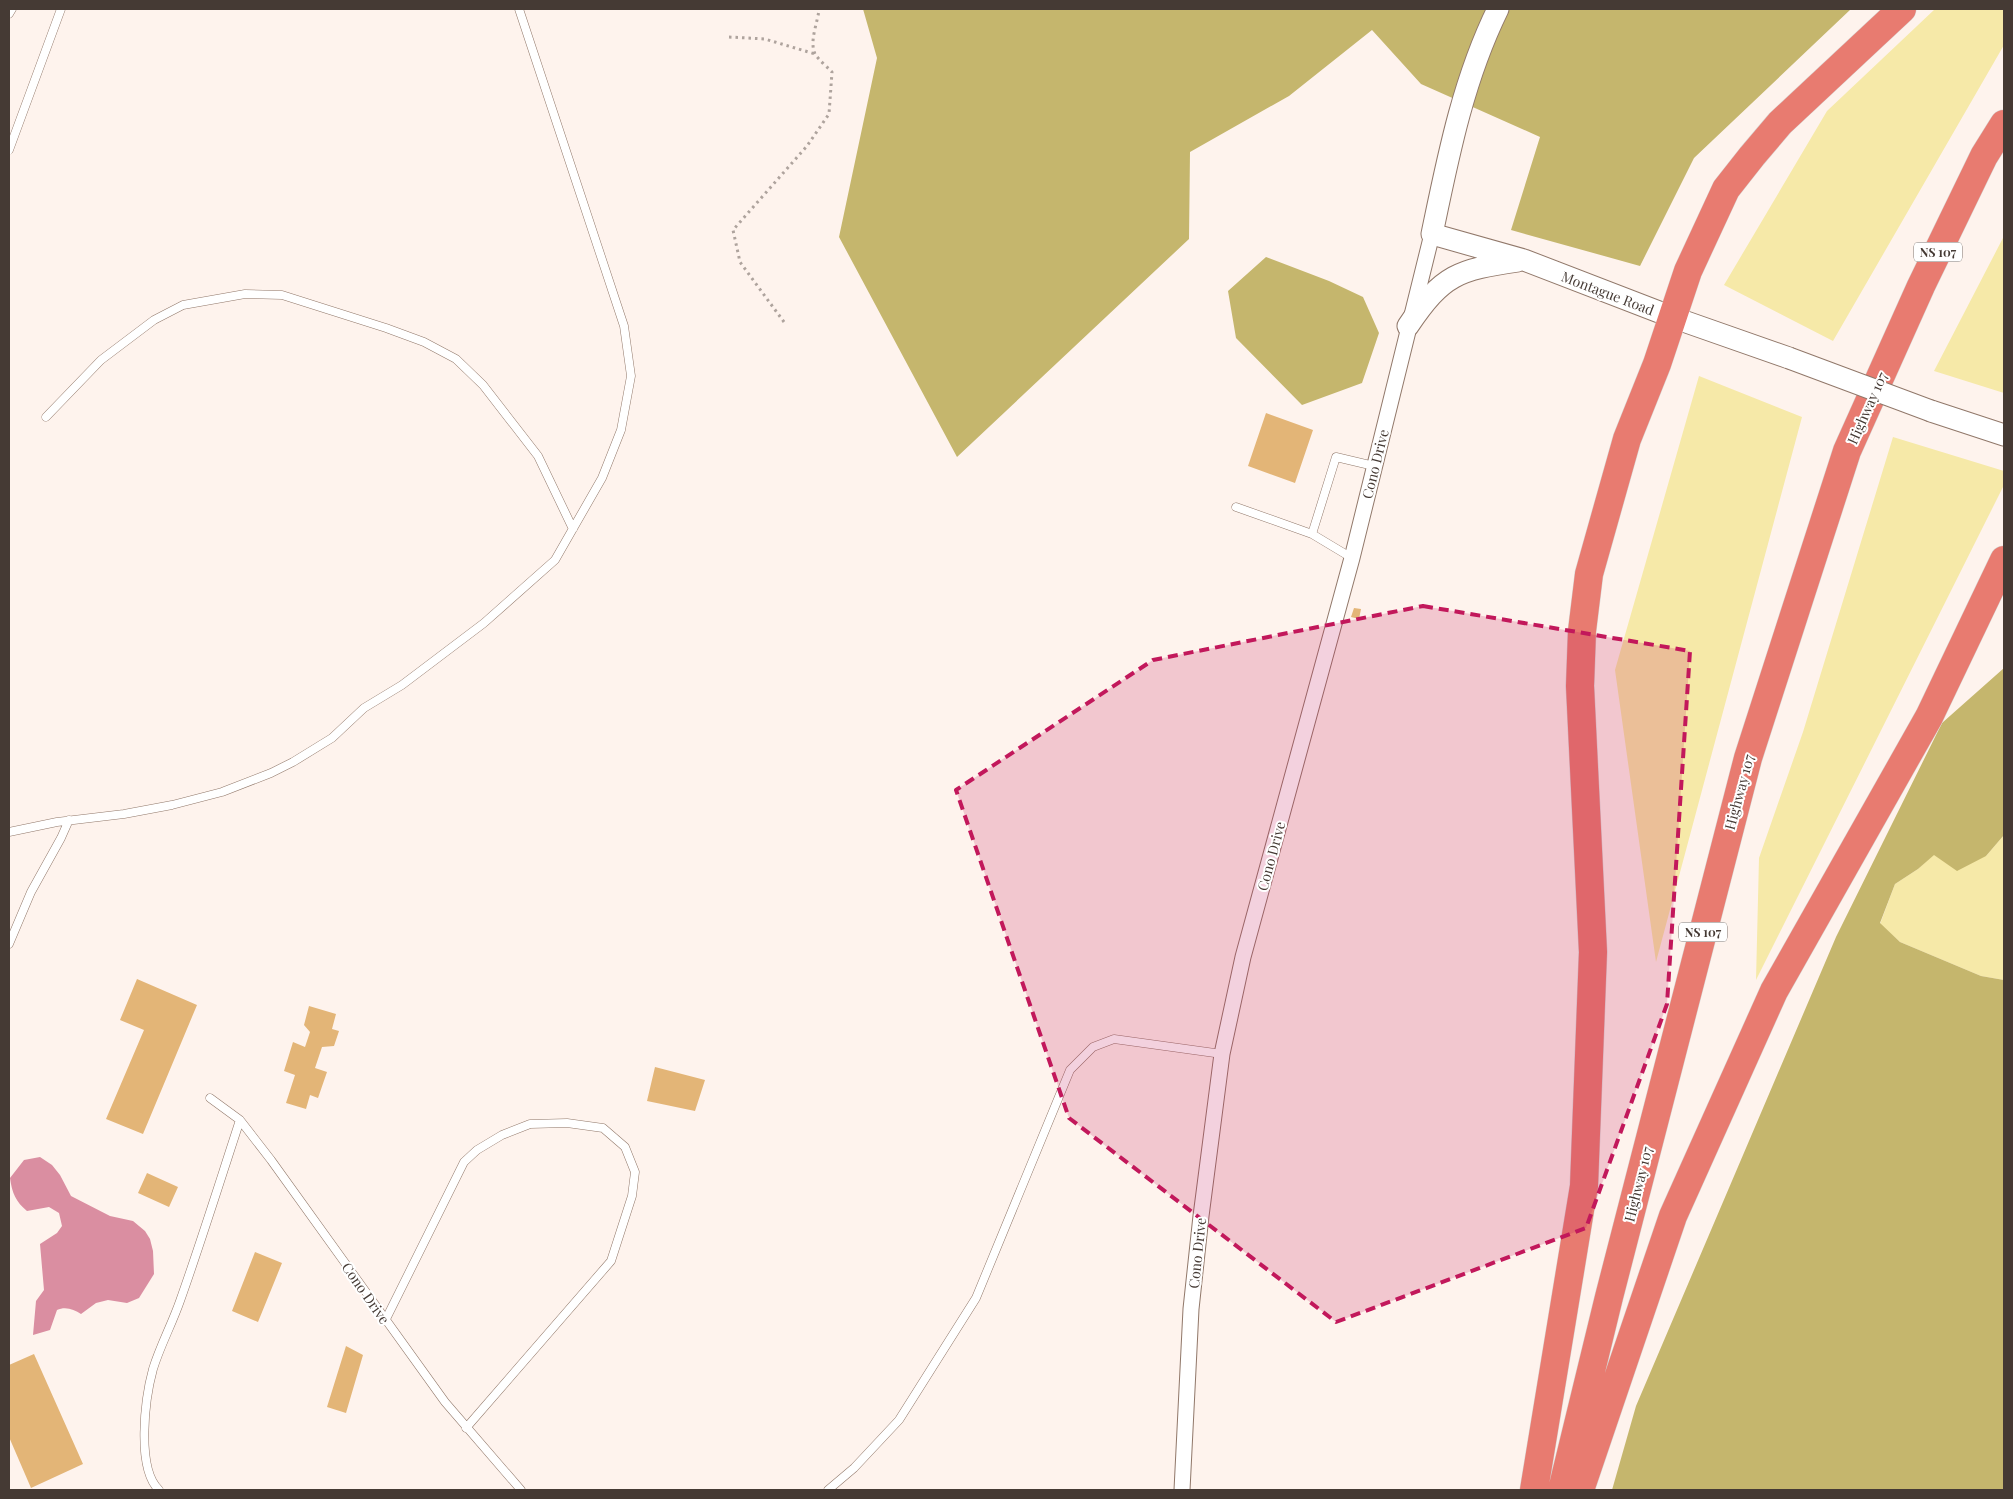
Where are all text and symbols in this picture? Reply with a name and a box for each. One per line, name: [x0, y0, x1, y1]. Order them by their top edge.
road number: NS 107: [1914, 242, 1962, 262]
street label: Montague Road: [1559, 267, 1657, 319]
street label: Highway 107: [1843, 369, 1892, 447]
street label: Cono Drive: [1357, 427, 1393, 501]
street label: Highway 107: [1720, 752, 1758, 832]
street label: Cono Drive: [1253, 819, 1289, 893]
road number: NS 107: [1679, 922, 1727, 942]
street label: Highway 107: [1619, 1144, 1657, 1224]
street label: Cono Drive: [1184, 1217, 1210, 1289]
street label: Cono Drive: [338, 1258, 394, 1328]

